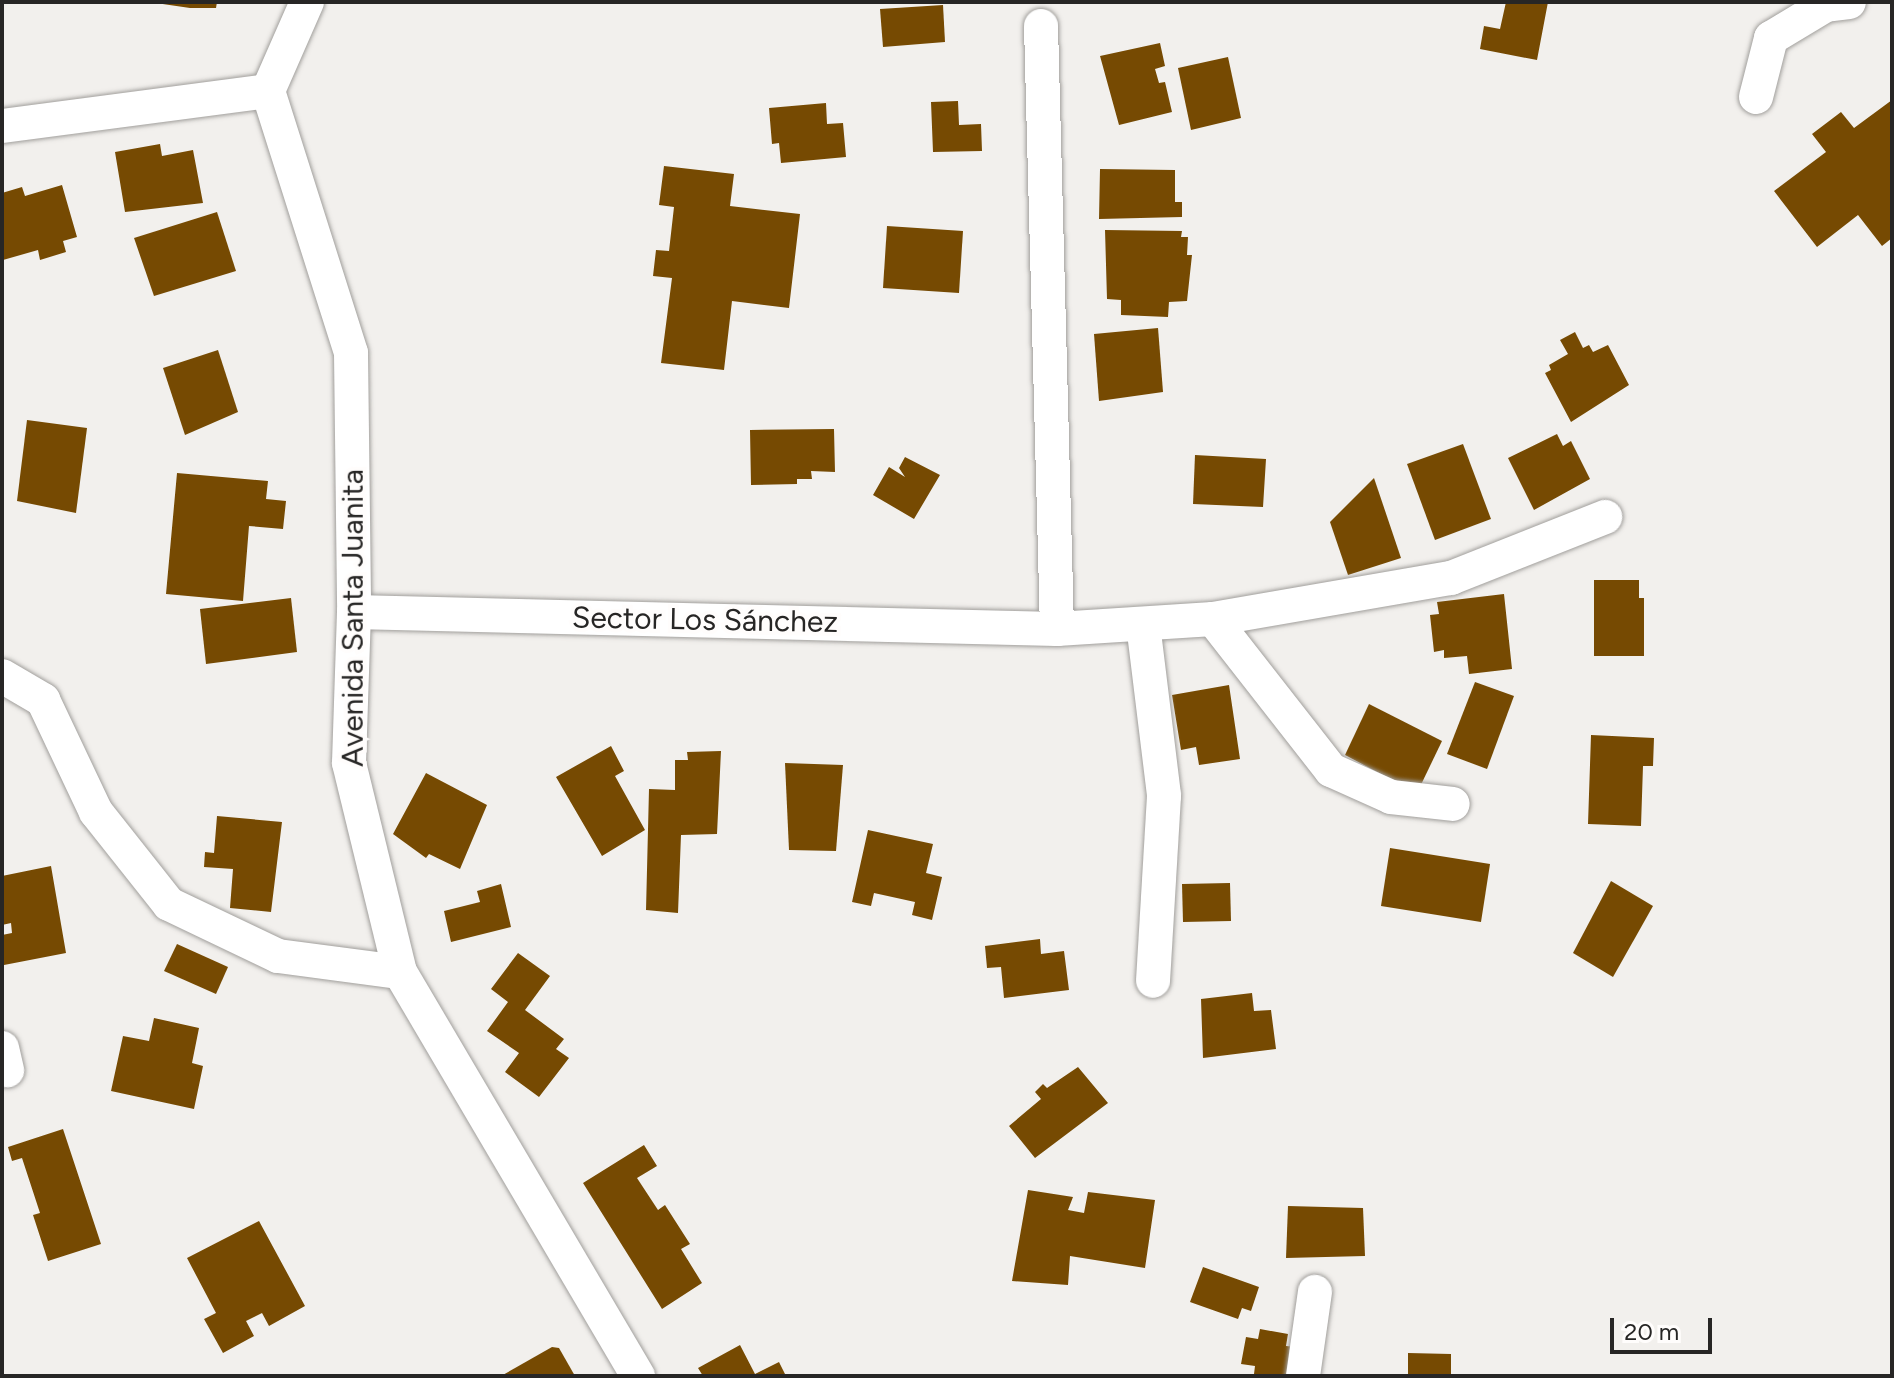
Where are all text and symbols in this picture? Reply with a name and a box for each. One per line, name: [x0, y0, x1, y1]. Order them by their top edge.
street label: Avenida Santa Juanita: [335, 469, 371, 767]
street label: Sector Los Sánchez: [572, 600, 838, 640]
scale bar: [1614, 1302, 1716, 1352]
text: 20 m: [1624, 1317, 1679, 1346]

